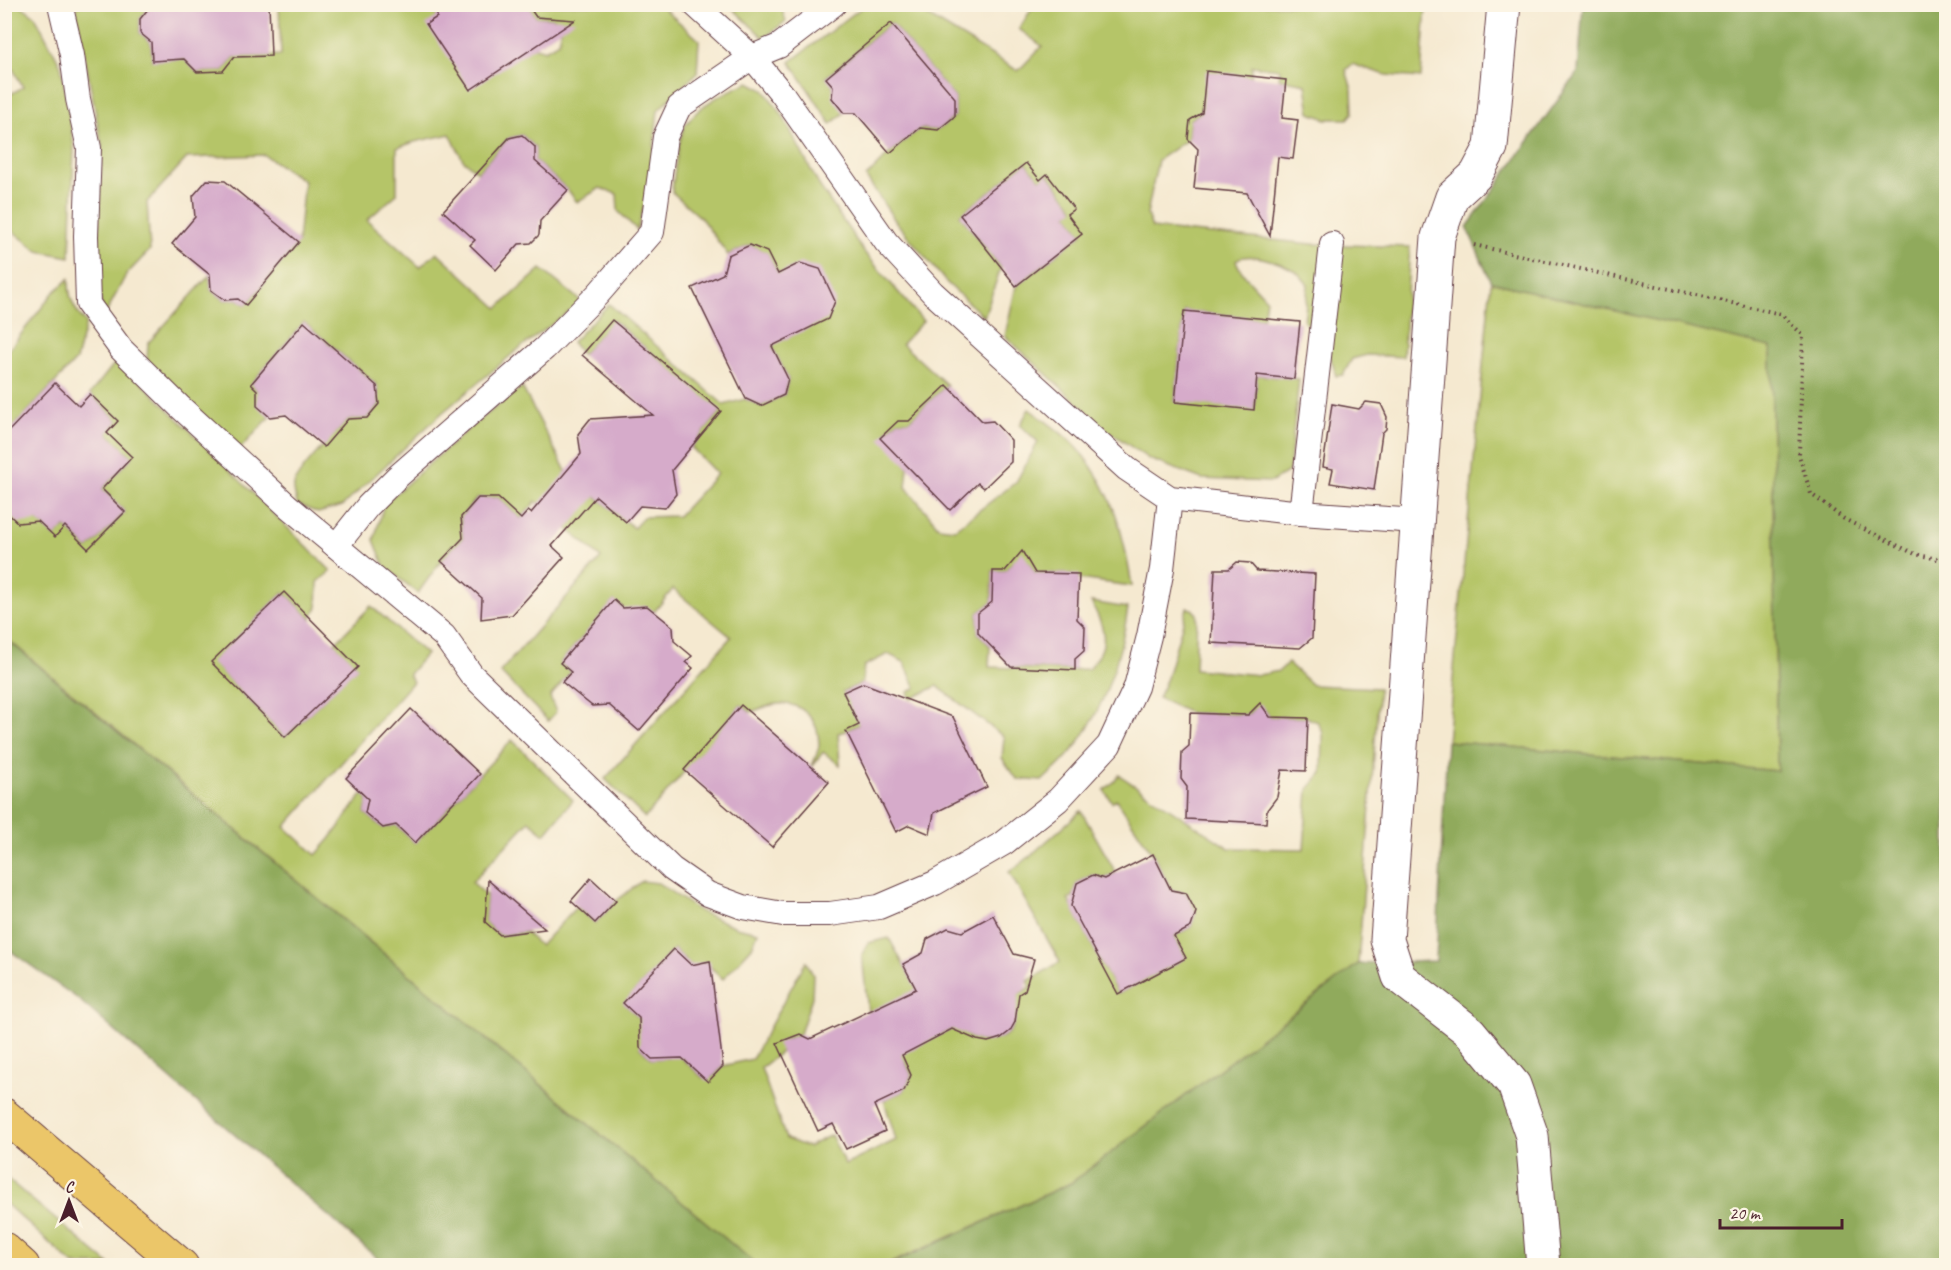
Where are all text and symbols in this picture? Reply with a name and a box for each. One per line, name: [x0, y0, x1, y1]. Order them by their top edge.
north arrow: [39, 1171, 99, 1231]
text: С: [65, 1177, 75, 1197]
scale bar: [1720, 1192, 1842, 1230]
text: 20 m: [1729, 1202, 1762, 1224]

